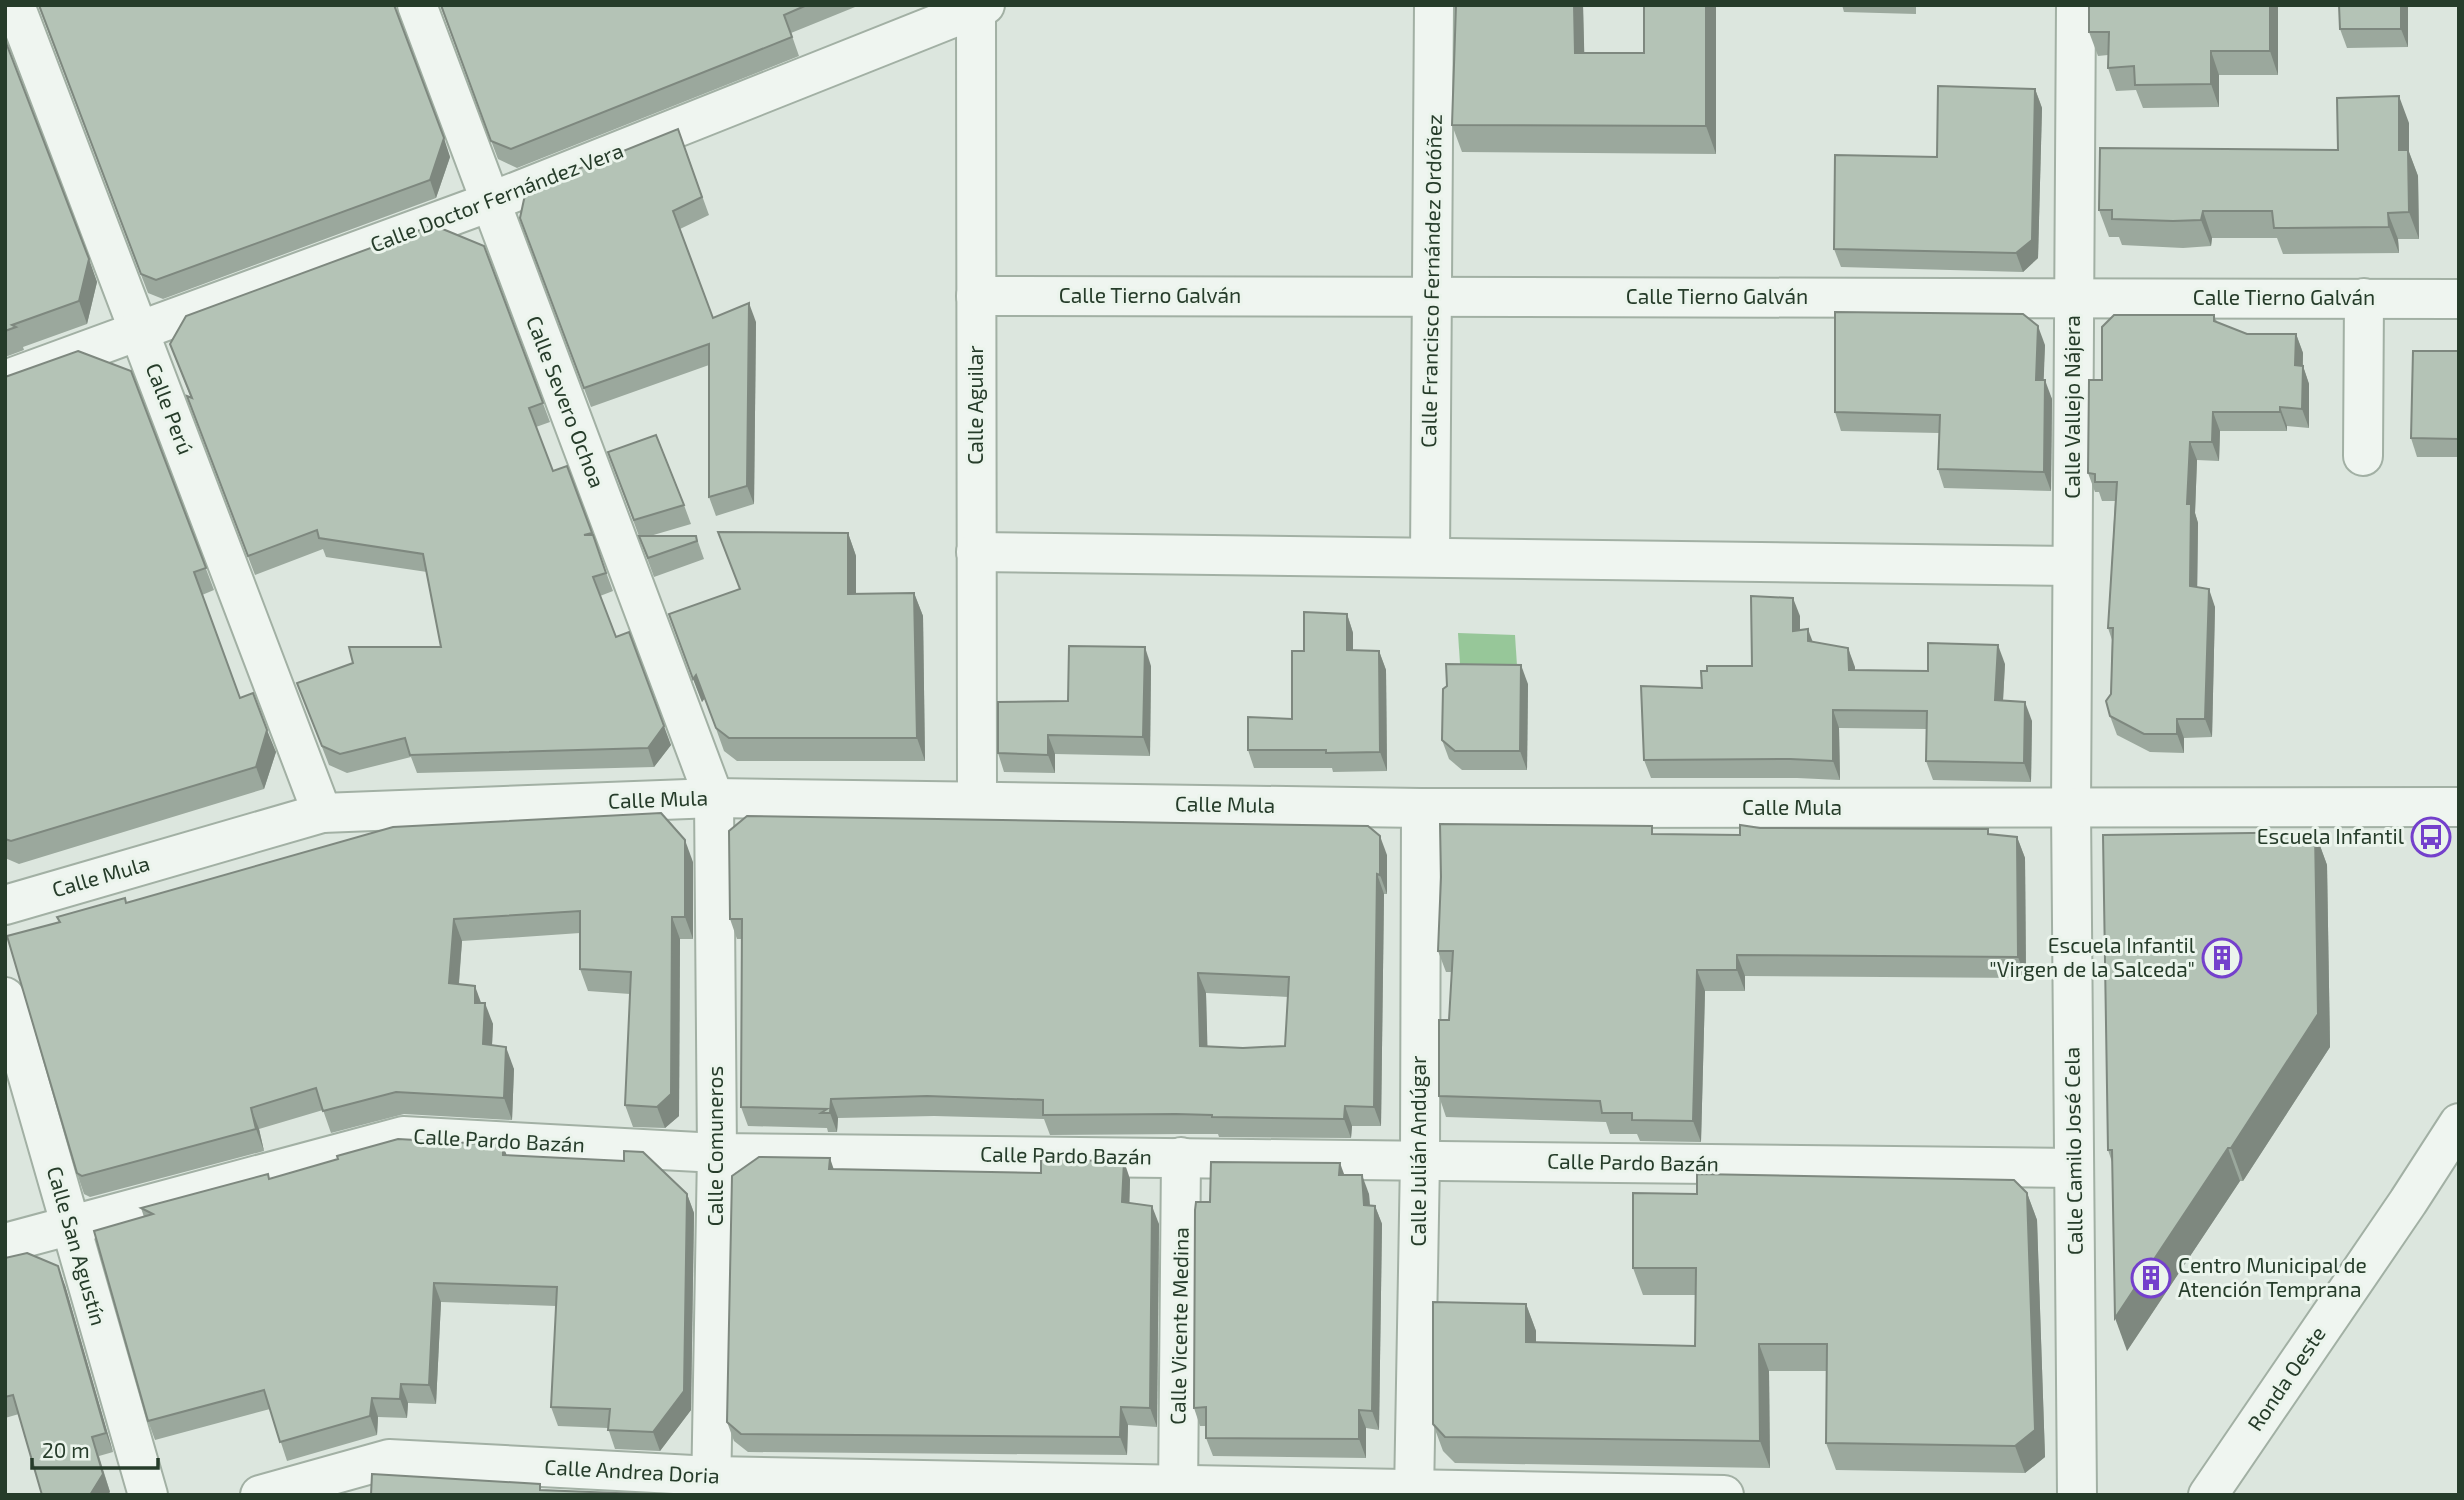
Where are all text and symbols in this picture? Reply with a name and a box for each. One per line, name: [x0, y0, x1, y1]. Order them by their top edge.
street label: Calle Francisco Fernández Ordóñez: [1415, 114, 1446, 448]
street label: Calle Doctor Fernández Vera: [367, 137, 626, 256]
street label: Calle Tierno Galván: [1059, 282, 1241, 307]
street label: Calle Tierno Galván: [1626, 283, 1808, 308]
street label: Calle Tierno Galván: [2193, 284, 2375, 309]
street label: Calle Severo Ochoa: [522, 312, 611, 491]
street label: Calle Vallejo Nájera: [2059, 315, 2085, 499]
street label: Calle Aguilar: [962, 345, 987, 465]
street label: Calle Perú: [142, 359, 199, 458]
street label: Calle Mula: [607, 784, 708, 813]
street label: Calle Mula: [1175, 790, 1275, 817]
street label: Calle Mula: [1742, 794, 1842, 819]
bus stop icon: Escuela Infantil: [2410, 816, 2452, 858]
place label: Escuela Infantil: [2257, 823, 2405, 848]
street label: Calle Mula: [49, 850, 152, 901]
place label: Escuela Infantil "Virgen de la Salceda": [1989, 932, 2196, 981]
building icon: Escuela Infantil "Virgen de la Salceda": [2201, 937, 2243, 979]
street label: Calle Camilo José Cela: [2058, 1047, 2087, 1255]
street label: Calle Julián Andúgar: [1405, 1055, 1430, 1246]
street label: Calle Comuneros: [702, 1066, 727, 1226]
street label: Calle Pardo Bazán: [413, 1123, 585, 1156]
street label: Calle Pardo Bazán: [980, 1141, 1152, 1168]
street label: Calle Pardo Bazán: [1547, 1148, 1719, 1175]
street label: Calle San Agustín: [43, 1163, 112, 1328]
street label: Calle Vicente Medina: [1164, 1227, 1193, 1425]
place label: Centro Municipal de Atención Temprana: [2178, 1252, 2367, 1301]
building icon: Centro Municipal de Atención Temprana: [2130, 1257, 2172, 1299]
street label: Ronda Oeste: [2242, 1321, 2330, 1435]
scale bar: [32, 1426, 158, 1470]
text: 20 m: [42, 1437, 90, 1462]
street label: Calle Andrea Doria: [544, 1453, 720, 1488]

